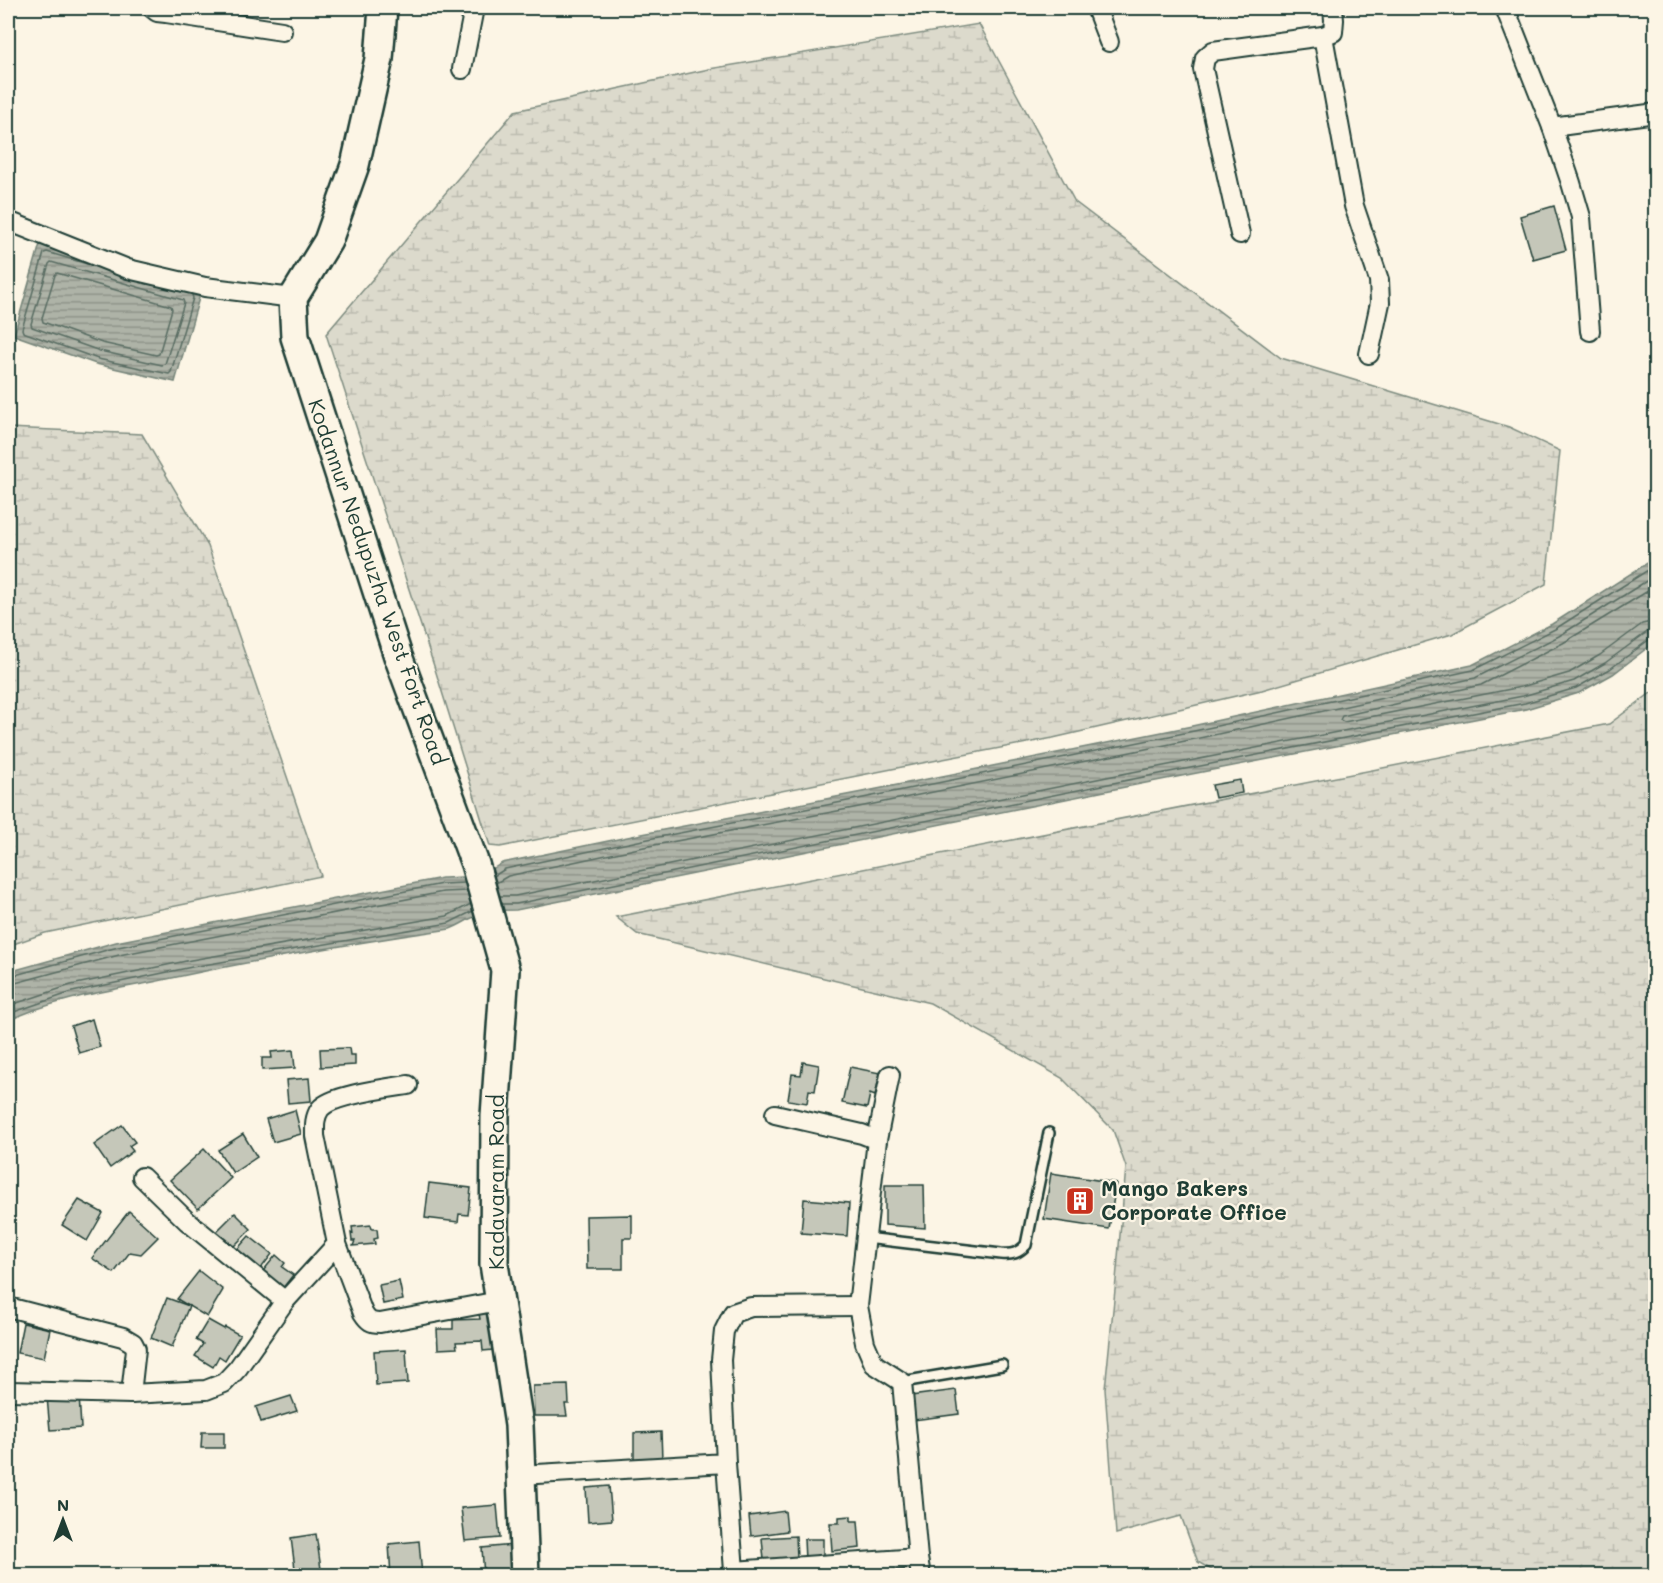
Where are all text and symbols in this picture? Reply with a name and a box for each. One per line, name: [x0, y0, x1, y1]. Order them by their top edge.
street label: Kodannur Nedupuzha West Fort Road: [303, 395, 454, 768]
street label: Kadavaram Road: [482, 1094, 509, 1270]
place label: Mango Bakers Corporate Office: [1101, 1174, 1287, 1225]
building icon: Mango Bakers Corporate Office: [1064, 1185, 1096, 1217]
north arrow: [33, 1490, 93, 1550]
text: N: [57, 1494, 69, 1515]

